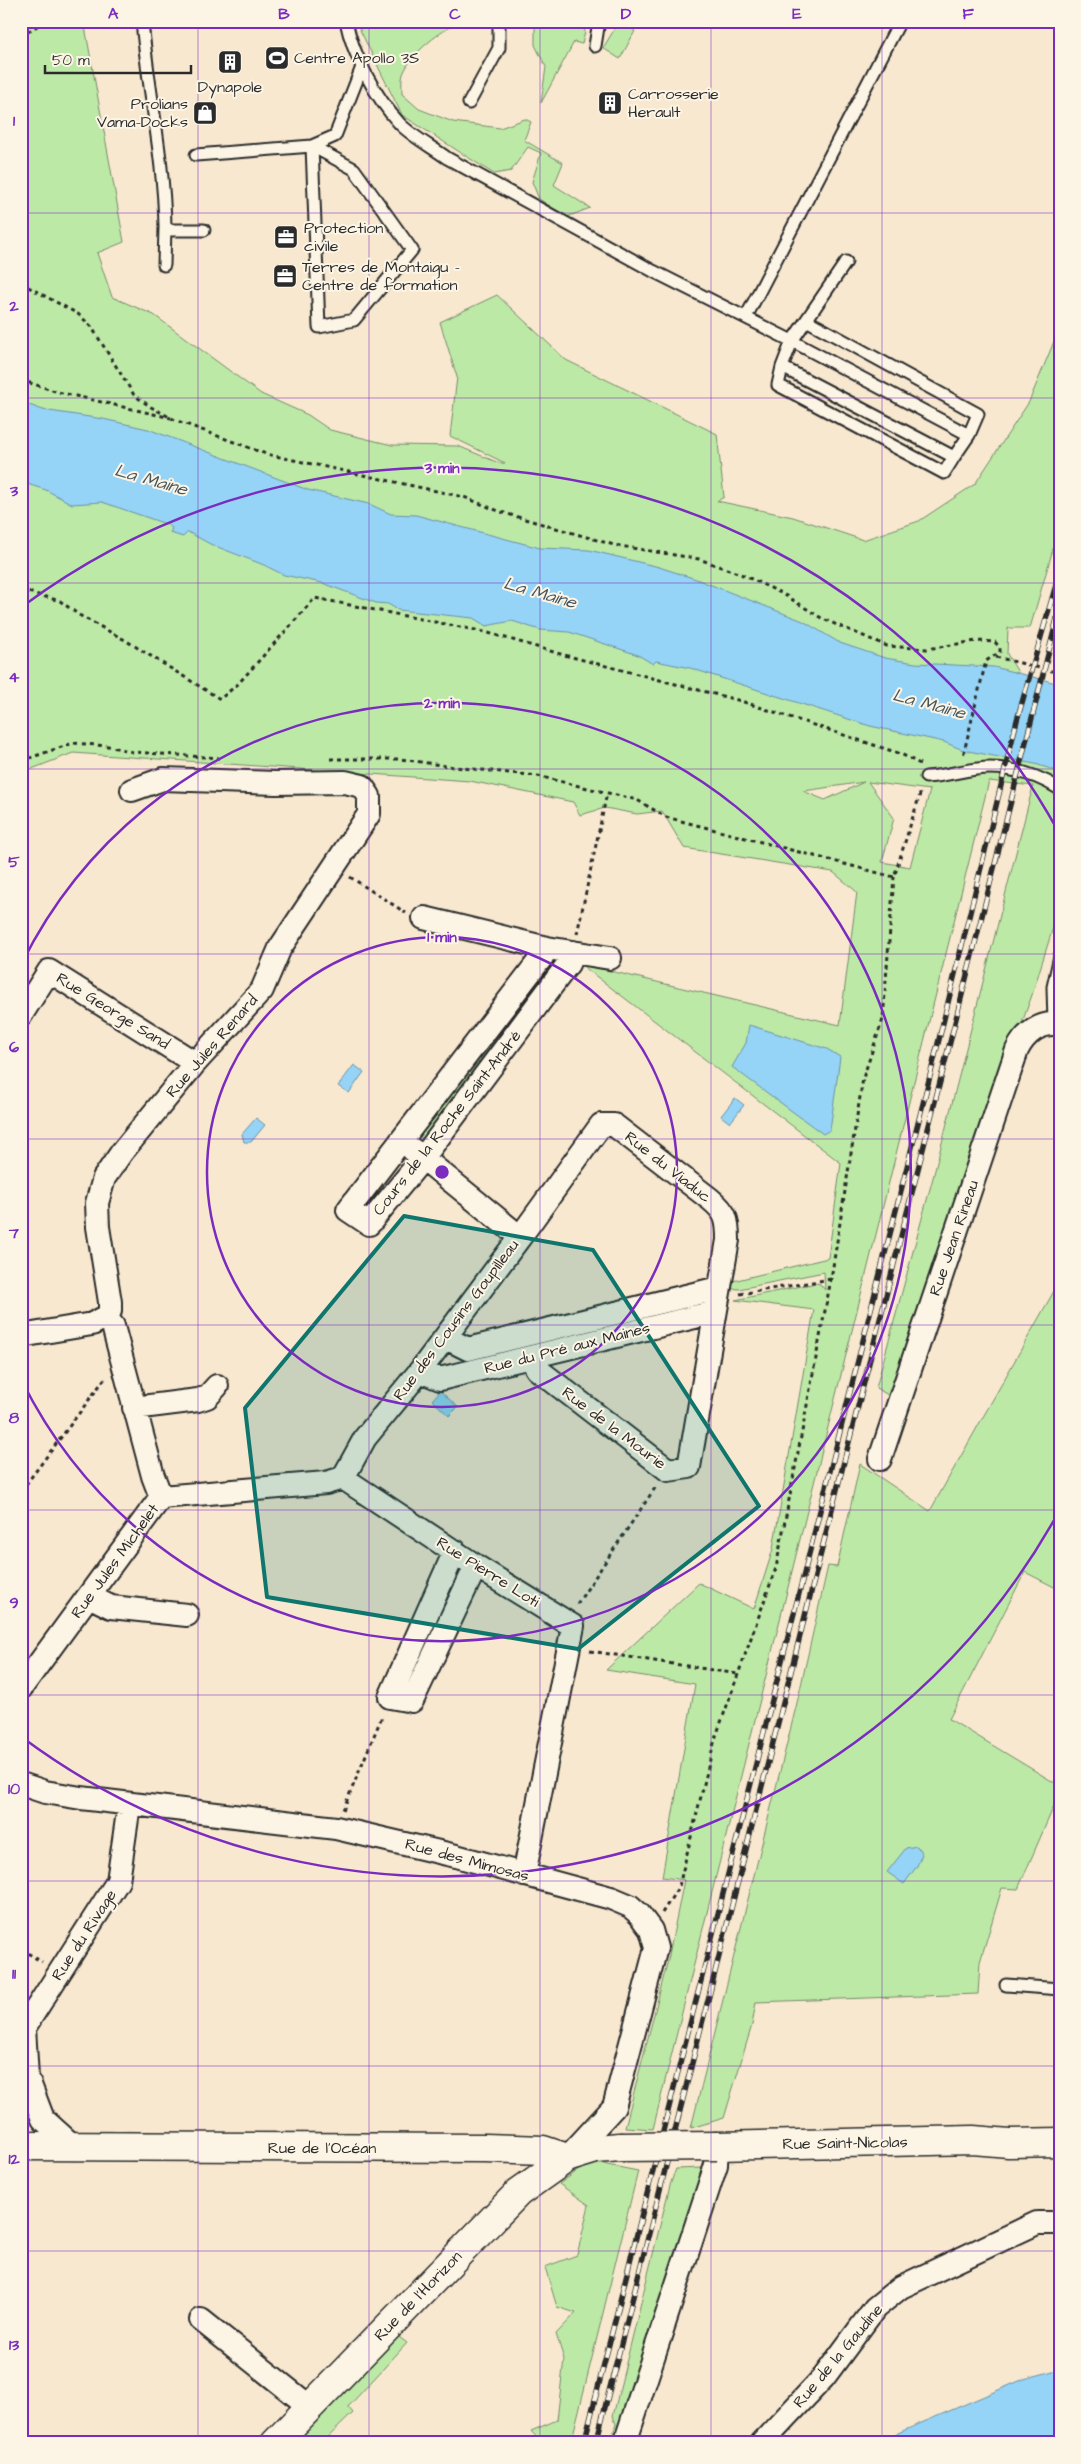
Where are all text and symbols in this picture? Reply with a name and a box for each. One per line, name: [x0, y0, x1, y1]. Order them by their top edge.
text: A: [108, 3, 119, 25]
text: B: [278, 3, 290, 25]
text: C: [449, 3, 461, 25]
text: D: [621, 3, 632, 25]
text: E: [792, 3, 802, 25]
text: F: [962, 3, 974, 25]
scale bar: [45, 42, 191, 74]
sports icon: Centre Apollo 3S: [264, 45, 290, 71]
place label: Centre Apollo 3S: [294, 47, 419, 69]
building icon: Dynapole: [217, 49, 243, 75]
text: 50 m: [52, 50, 90, 71]
place label: Dynapole: [198, 76, 263, 99]
place label: Carrosserie Herault: [628, 83, 719, 123]
building icon: Carrosserie Herault: [597, 90, 623, 116]
place label: Prolians Vama-Docks: [97, 93, 188, 133]
shop icon: Prolians Vama-Docks: [192, 100, 218, 126]
text: 1: [13, 110, 16, 132]
place label: Protection civile: [304, 217, 383, 257]
office icon: Protection civile: [273, 224, 299, 250]
place label: Terres de Montaigu - Centre de formation: [302, 256, 460, 296]
office icon: Terres de Montaigu - Centre de formation: [272, 263, 298, 289]
text: 2: [8, 295, 19, 317]
water label: La Maine: [112, 458, 191, 503]
text: 3 min: [423, 458, 460, 479]
text: 3: [9, 480, 19, 502]
water label: La Maine: [501, 571, 580, 616]
text: 4: [9, 666, 20, 688]
water label: La Maine: [890, 682, 969, 726]
text: 2 min: [423, 693, 461, 714]
text: 5: [8, 851, 20, 873]
text: 1 min: [427, 927, 457, 948]
street label: Rue George Sand: [51, 967, 174, 1056]
street label: Rue Jules Renard: [161, 990, 263, 1102]
street label: Cours de la Roche Saint-André: [368, 1025, 527, 1220]
text: 6: [9, 1036, 19, 1058]
street label: Rue du Viaduc: [620, 1126, 716, 1208]
centre of rings: [433, 1163, 451, 1181]
street label: Rue Jean Rineau: [924, 1177, 984, 1299]
text: 7: [8, 1222, 19, 1244]
street label: Rue des Cousins Goupilleau: [388, 1235, 524, 1405]
street label: Rue du Pré aux Maines: [482, 1317, 652, 1379]
street label: Rue de la Mourie: [557, 1382, 671, 1475]
text: 8: [9, 1407, 20, 1429]
street label: Rue Jules Michelet: [66, 1499, 164, 1623]
street label: Rue Pierre Loti: [432, 1532, 544, 1613]
text: 9: [9, 1592, 19, 1614]
text: 10: [8, 1778, 20, 1800]
street label: Rue des Mimosas: [403, 1833, 531, 1887]
street label: Rue du Rivage: [46, 1885, 123, 1985]
text: 11: [12, 1963, 17, 1985]
street label: Rue Saint-Nicolas: [782, 2131, 908, 2155]
street label: Rue de l'Océan: [268, 2137, 376, 2159]
text: 12: [8, 2148, 20, 2170]
street label: Rue de l'Horizon: [369, 2246, 467, 2346]
street label: Rue de la Gaudine: [788, 2299, 888, 2413]
text: 13: [9, 2334, 20, 2356]

